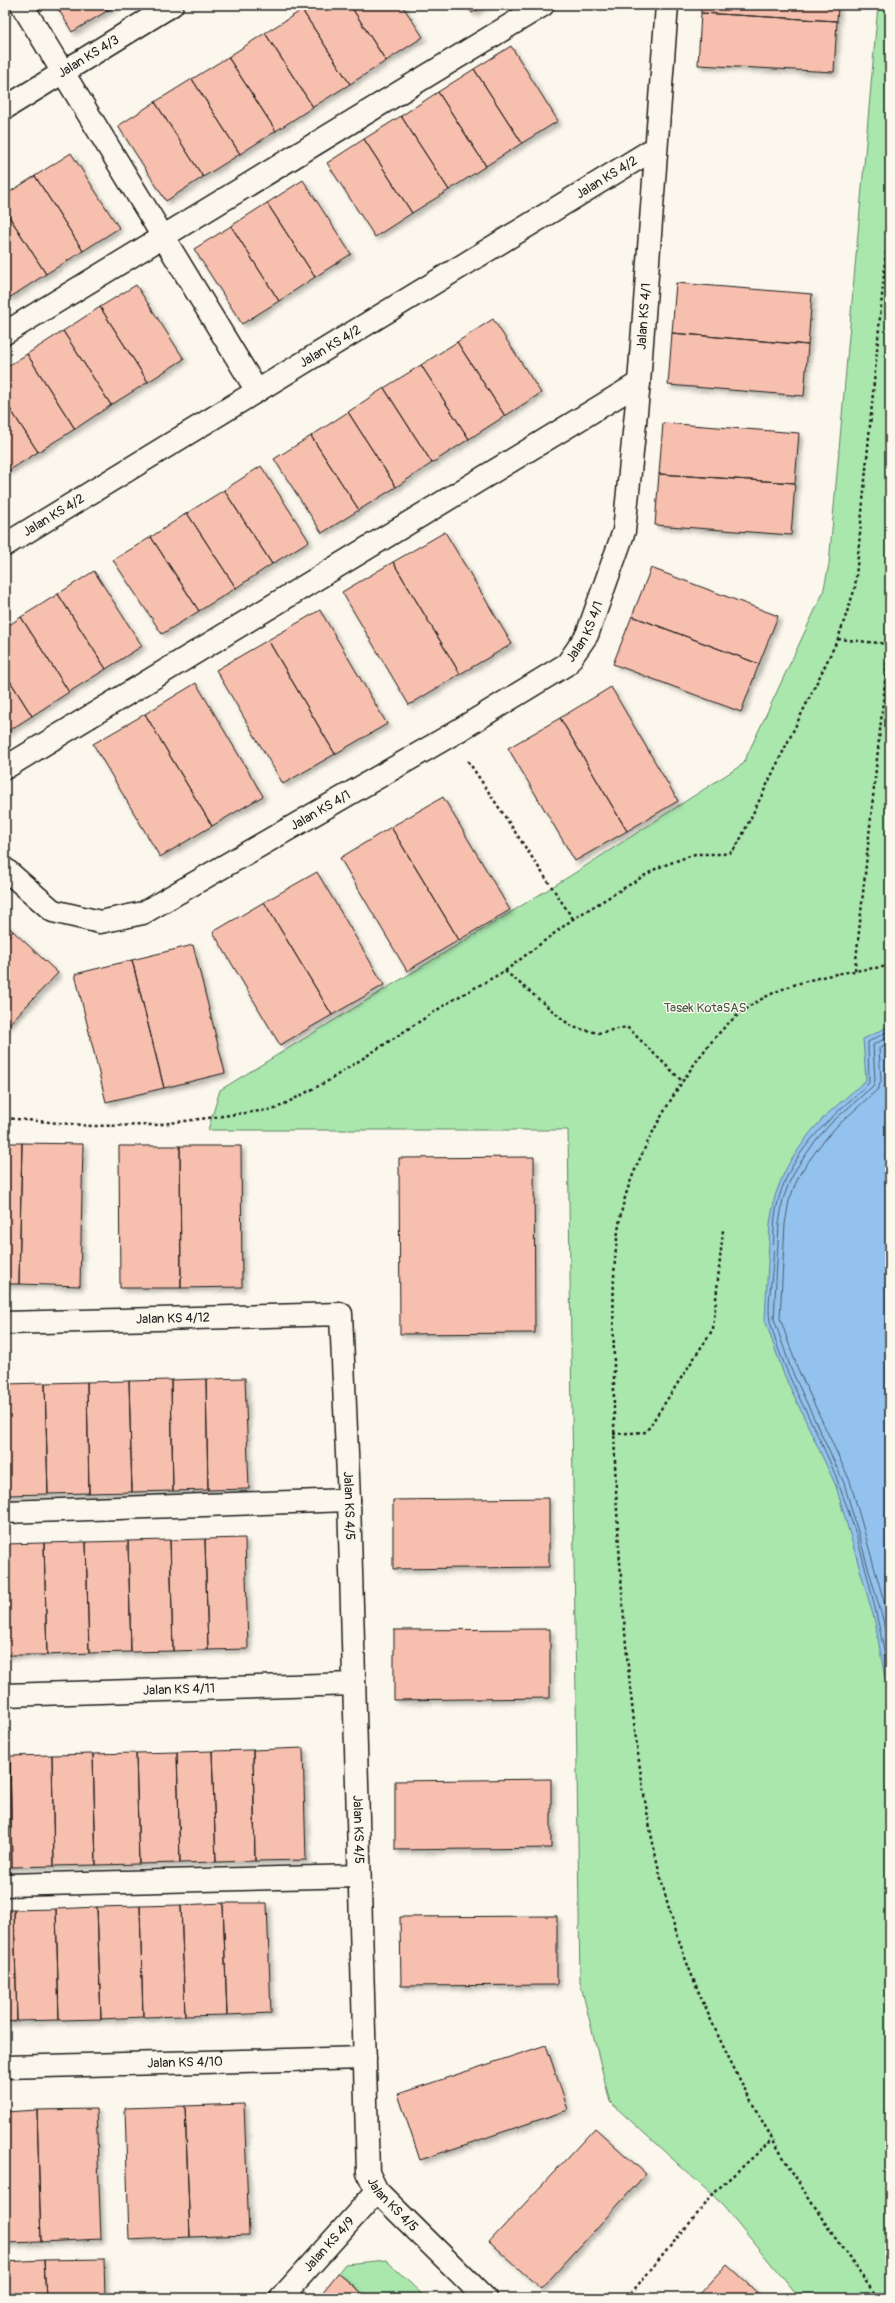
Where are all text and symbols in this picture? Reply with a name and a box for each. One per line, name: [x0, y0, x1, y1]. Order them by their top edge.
street label: Jalan KS 4/3: [55, 32, 122, 81]
street label: Jalan KS 4/2: [573, 153, 640, 202]
street label: Jalan KS 4/1: [633, 282, 654, 350]
street label: Jalan KS 4/2: [297, 322, 364, 371]
street label: Jalan KS 4/2: [20, 490, 87, 540]
street label: Jalan KS 4/1: [563, 599, 606, 665]
street label: Jalan KS 4/1: [288, 787, 353, 834]
park label: Tasek KotaSAS: [664, 1000, 746, 1016]
street label: Jalan KS 4/12: [136, 1310, 210, 1327]
street label: Jalan KS 4/5: [340, 1471, 358, 1540]
street label: Jalan KS 4/11: [143, 1680, 215, 1699]
street label: Jalan KS 4/5: [349, 1795, 367, 1864]
street label: Jalan KS 4/10: [147, 2054, 223, 2071]
street label: Jalan KS 4/5: [364, 2175, 421, 2235]
street label: Jalan KS 4/9: [300, 2213, 358, 2275]

